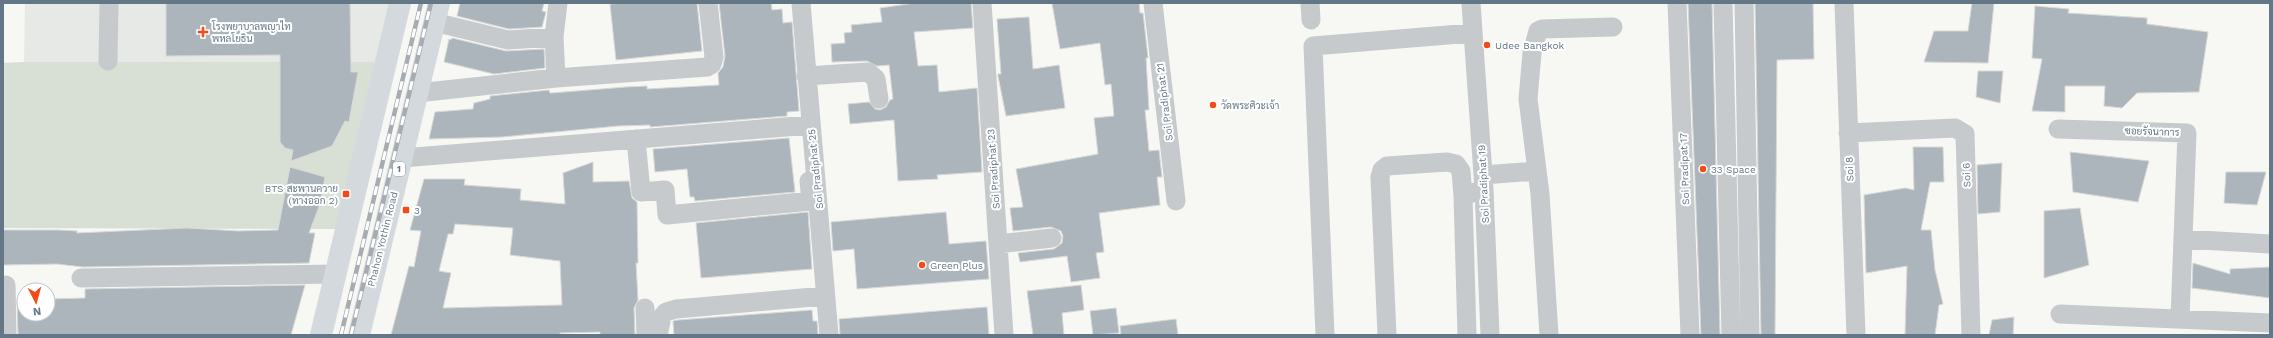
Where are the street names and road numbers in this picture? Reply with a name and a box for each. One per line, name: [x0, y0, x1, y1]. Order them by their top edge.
street label: Soi Pradiphat 21: [1154, 62, 1175, 142]
street label: ซอยรัจนาการ: [2124, 124, 2180, 138]
street label: Soi Pradiphat 25: [806, 128, 825, 209]
street label: Soi Pradiphat 23: [985, 128, 1002, 209]
street label: Soi Pradipat 17: [1678, 133, 1691, 205]
street label: Soi Pradiphat 19: [1476, 144, 1491, 223]
street label: Soi 8: [1844, 156, 1855, 181]
road number: 1: [393, 162, 405, 176]
street label: Soi 6: [1961, 163, 1972, 187]
street label: Phahon Yothin Road: [365, 191, 400, 288]

